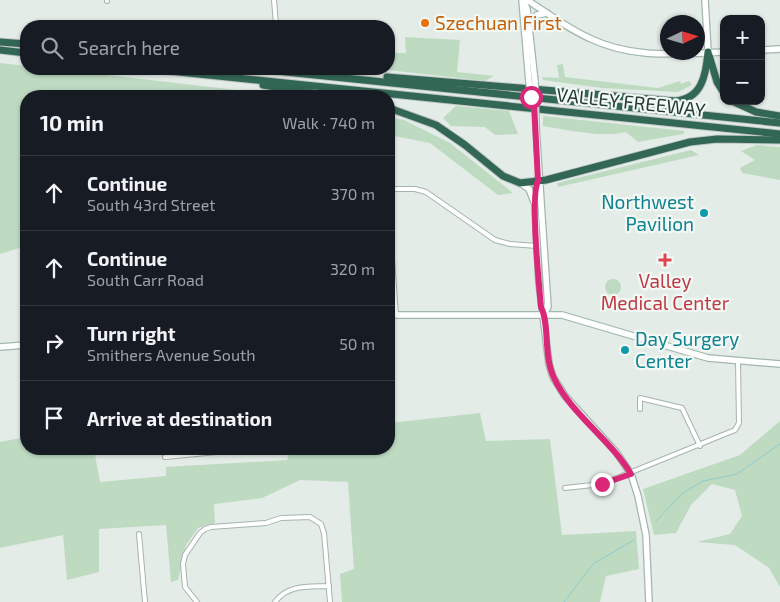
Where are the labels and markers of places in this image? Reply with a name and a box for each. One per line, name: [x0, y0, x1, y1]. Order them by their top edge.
place label: Szechuan First: [435, 11, 562, 34]
marker: Szechuan First: [419, 17, 431, 29]
place label: Northwest Pavilion: [601, 190, 694, 235]
marker: Northwest Pavilion: [698, 207, 710, 219]
marker: Valley Medical Center: [658, 253, 672, 267]
place label: Valley Medical Center: [601, 269, 730, 314]
place label: Day Surgery Center: [635, 327, 739, 372]
marker: Day Surgery Center: [619, 344, 631, 356]

